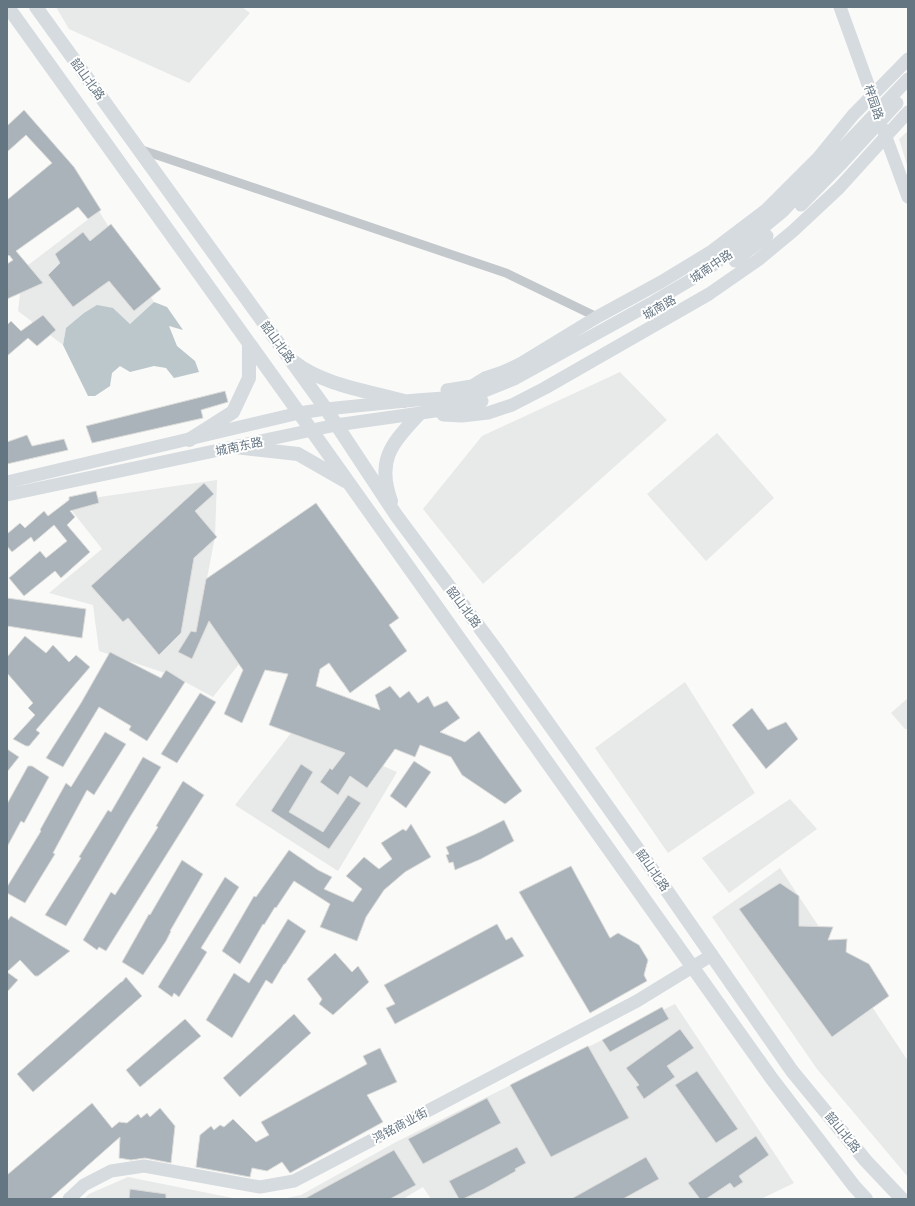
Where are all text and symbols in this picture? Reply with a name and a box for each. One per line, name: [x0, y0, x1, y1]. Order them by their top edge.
street label: 韶山北路: [68, 55, 108, 103]
street label: 梓园路: [861, 83, 887, 121]
street label: 城南中路: [687, 246, 735, 286]
street label: 城南路: [640, 292, 678, 322]
street label: 韶山北路: [258, 318, 298, 366]
street label: 城南东路: [214, 434, 264, 458]
street label: 韶山北路: [444, 583, 484, 631]
street label: 韶山北路: [633, 846, 673, 894]
street label: 鸿铭商业街: [370, 1104, 430, 1146]
street label: 韶山北路: [822, 1109, 864, 1155]

